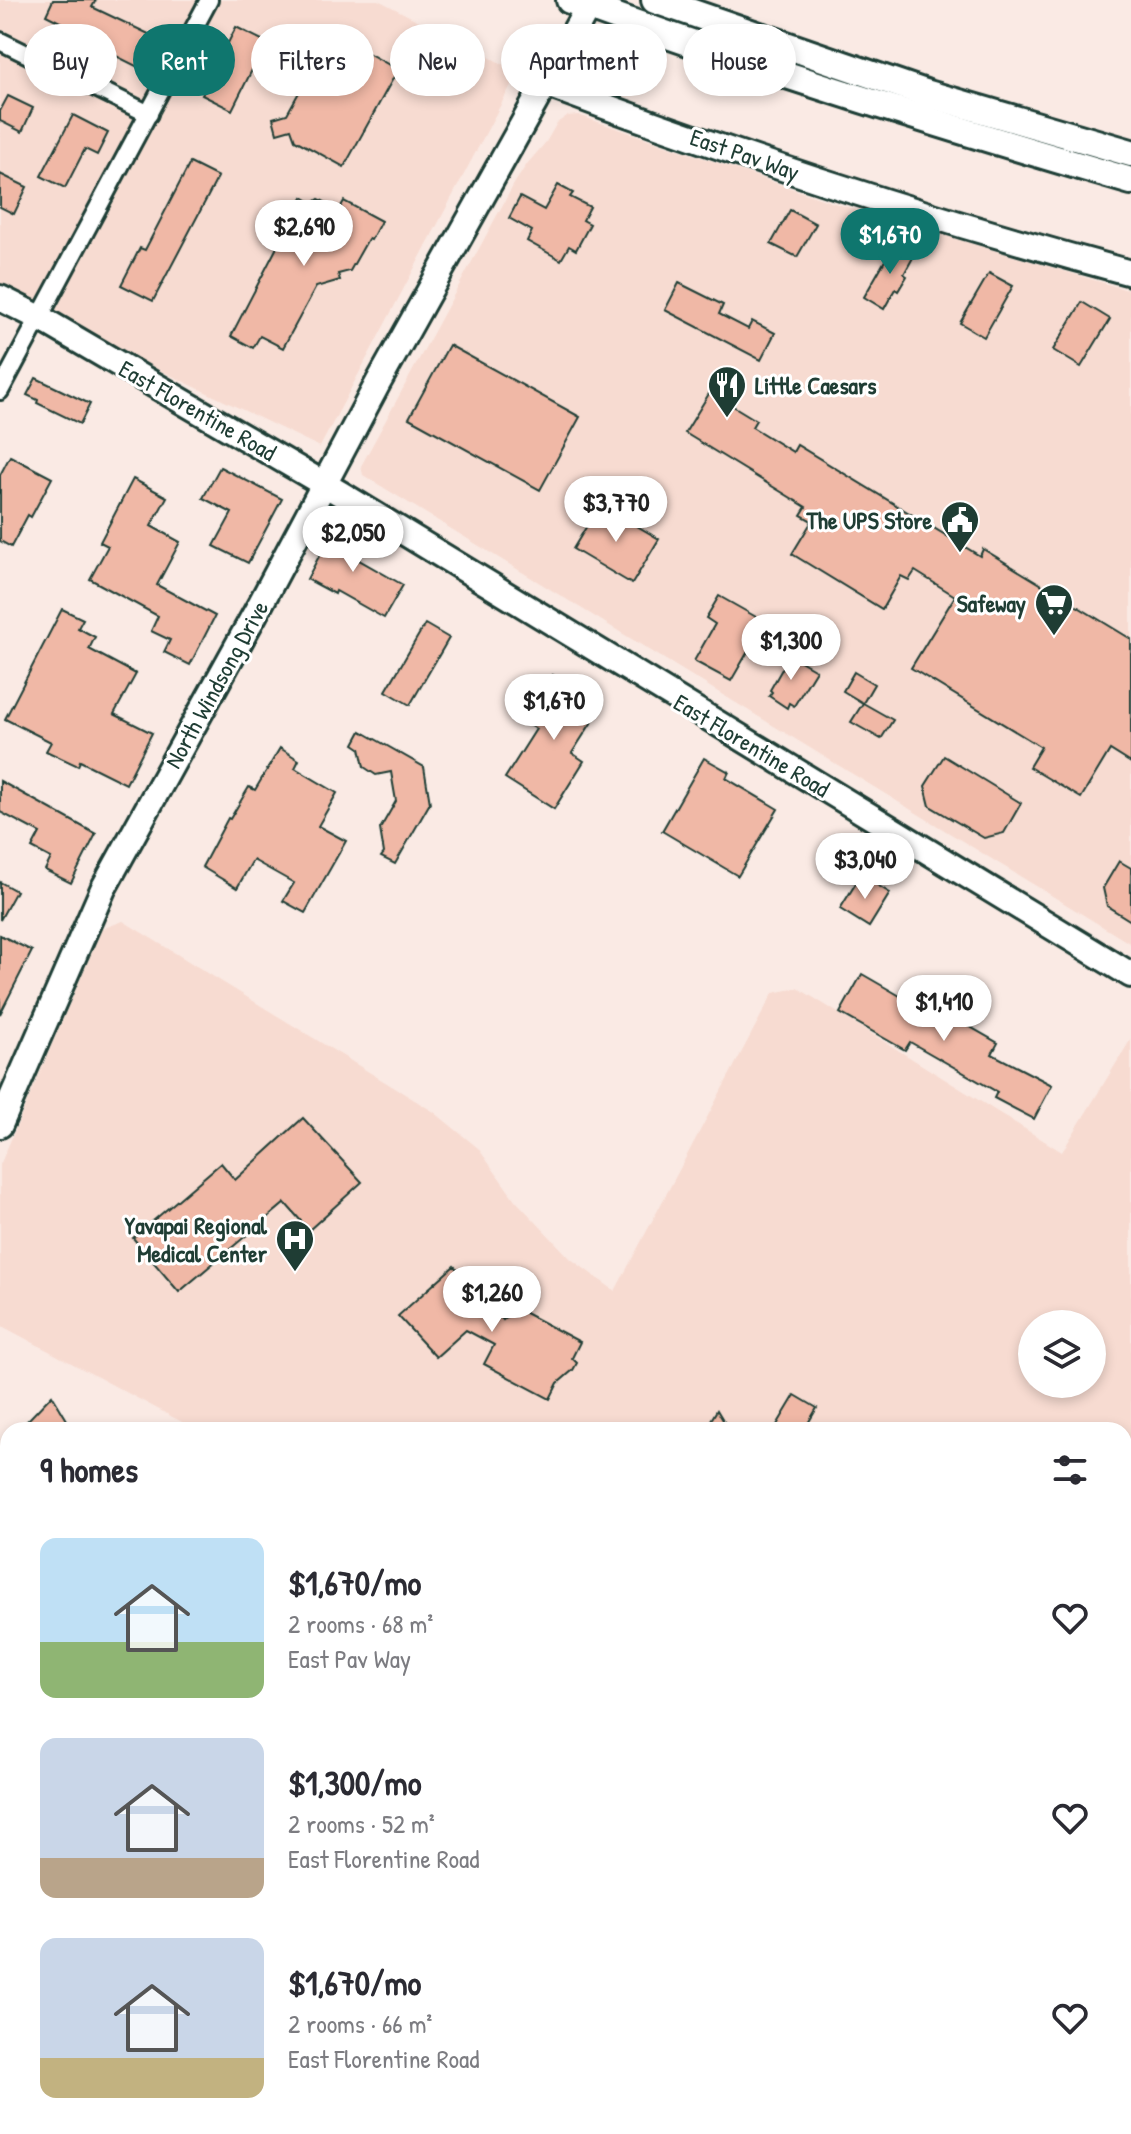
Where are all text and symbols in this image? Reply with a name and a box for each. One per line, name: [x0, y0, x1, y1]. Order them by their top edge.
chip: Buy: [24, 24, 117, 96]
chip: Rent: [133, 24, 235, 96]
chip: Filters: [251, 24, 374, 96]
chip: New: [390, 24, 485, 96]
chip: Apartment: [501, 24, 667, 96]
chip: House: [683, 24, 796, 96]
street label: East Pav Way: [686, 120, 804, 188]
pin: $2,690: [239, 200, 369, 268]
text: $2,690: [273, 208, 335, 243]
pin: $1,670: [825, 208, 955, 276]
text: $1,670: [859, 216, 921, 251]
street label: East Florentine Road: [114, 352, 282, 468]
restaurant icon: Little Caesars: [706, 364, 748, 419]
place label: Little Caesars: [755, 369, 877, 401]
pin: $3,770: [551, 476, 681, 544]
text: $3,770: [582, 484, 650, 519]
public building icon: The UPS Store: [939, 499, 981, 554]
place label: The UPS Store: [806, 504, 932, 536]
pin: $2,050: [288, 506, 418, 574]
text: $2,050: [321, 514, 385, 549]
supermarket icon: Safeway: [1033, 582, 1075, 637]
place label: Safeway: [957, 587, 1026, 620]
street label: North Windsong Drive: [157, 594, 276, 774]
pin: $1,300: [726, 614, 856, 682]
text: $1,300: [760, 622, 822, 657]
pin: $1,670: [489, 674, 619, 742]
text: $1,670: [523, 682, 585, 717]
street label: East Florentine Road: [668, 686, 836, 804]
pin: $3,040: [800, 833, 930, 901]
text: $3,040: [833, 841, 897, 876]
pin: $1,410: [879, 975, 1009, 1043]
text: $1,410: [915, 983, 973, 1018]
place label: Yavapai Regional Medical Center: [125, 1209, 268, 1269]
hospital icon: Yavapai Regional Medical Center: [274, 1218, 316, 1273]
pin: $1,260: [427, 1266, 557, 1334]
text: $1,260: [461, 1274, 523, 1309]
map controls: [1018, 1310, 1106, 1398]
button: layers: [1018, 1310, 1106, 1398]
text: 9 homes: [40, 1447, 138, 1493]
icon: filters: [1048, 1448, 1092, 1492]
text: $1,670/mo: [288, 1560, 421, 1606]
icon: home: [104, 1570, 200, 1666]
icon: heart: [1048, 1596, 1092, 1640]
text: 2 rooms · 68 m²: [288, 1606, 433, 1641]
text: East Pav Way: [288, 1641, 411, 1676]
text: $1,300/mo: [288, 1760, 421, 1806]
icon: home: [104, 1770, 200, 1866]
icon: heart: [1048, 1796, 1092, 1840]
text: 2 rooms · 52 m²: [288, 1806, 435, 1841]
text: East Florentine Road: [288, 1841, 479, 1876]
text: $1,670/mo: [288, 1960, 421, 2006]
icon: home: [104, 1970, 200, 2066]
icon: heart: [1048, 1996, 1092, 2040]
text: 2 rooms · 66 m²: [288, 2006, 432, 2041]
text: East Florentine Road: [288, 2041, 479, 2076]

